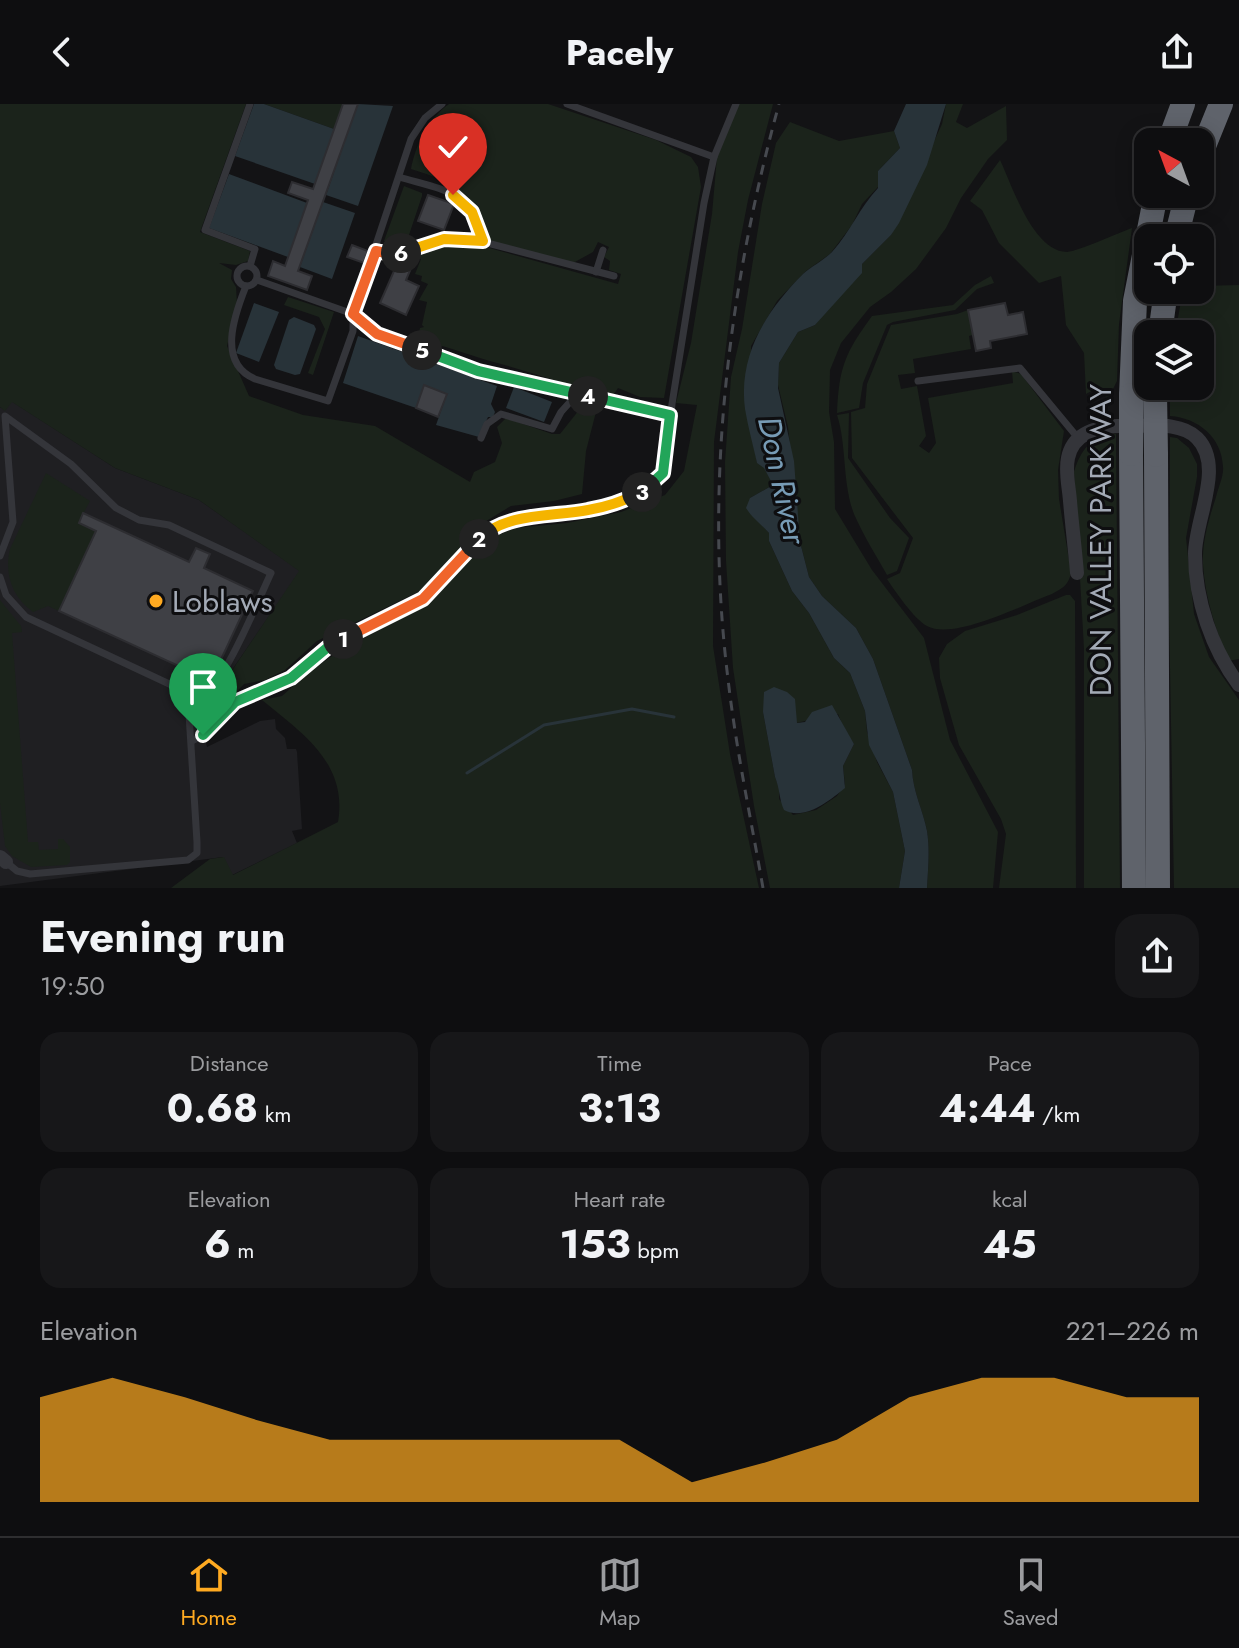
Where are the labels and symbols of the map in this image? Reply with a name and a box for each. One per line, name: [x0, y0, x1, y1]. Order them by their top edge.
pin: [419, 113, 487, 195]
north arrow: [1134, 128, 1214, 208]
pin: 6: [381, 233, 421, 273]
pin: 5: [402, 330, 442, 370]
pin: 4: [568, 376, 608, 416]
street label: DON VALLEY PARKWAY: [1079, 384, 1122, 696]
water label: Don River: [746, 412, 818, 550]
pin: 3: [622, 472, 662, 512]
pin: 2: [459, 519, 499, 559]
place label: Loblaws: [172, 580, 273, 623]
marker: Loblaws: [147, 592, 165, 610]
pin: 1: [323, 619, 363, 659]
pin: [169, 653, 237, 735]

